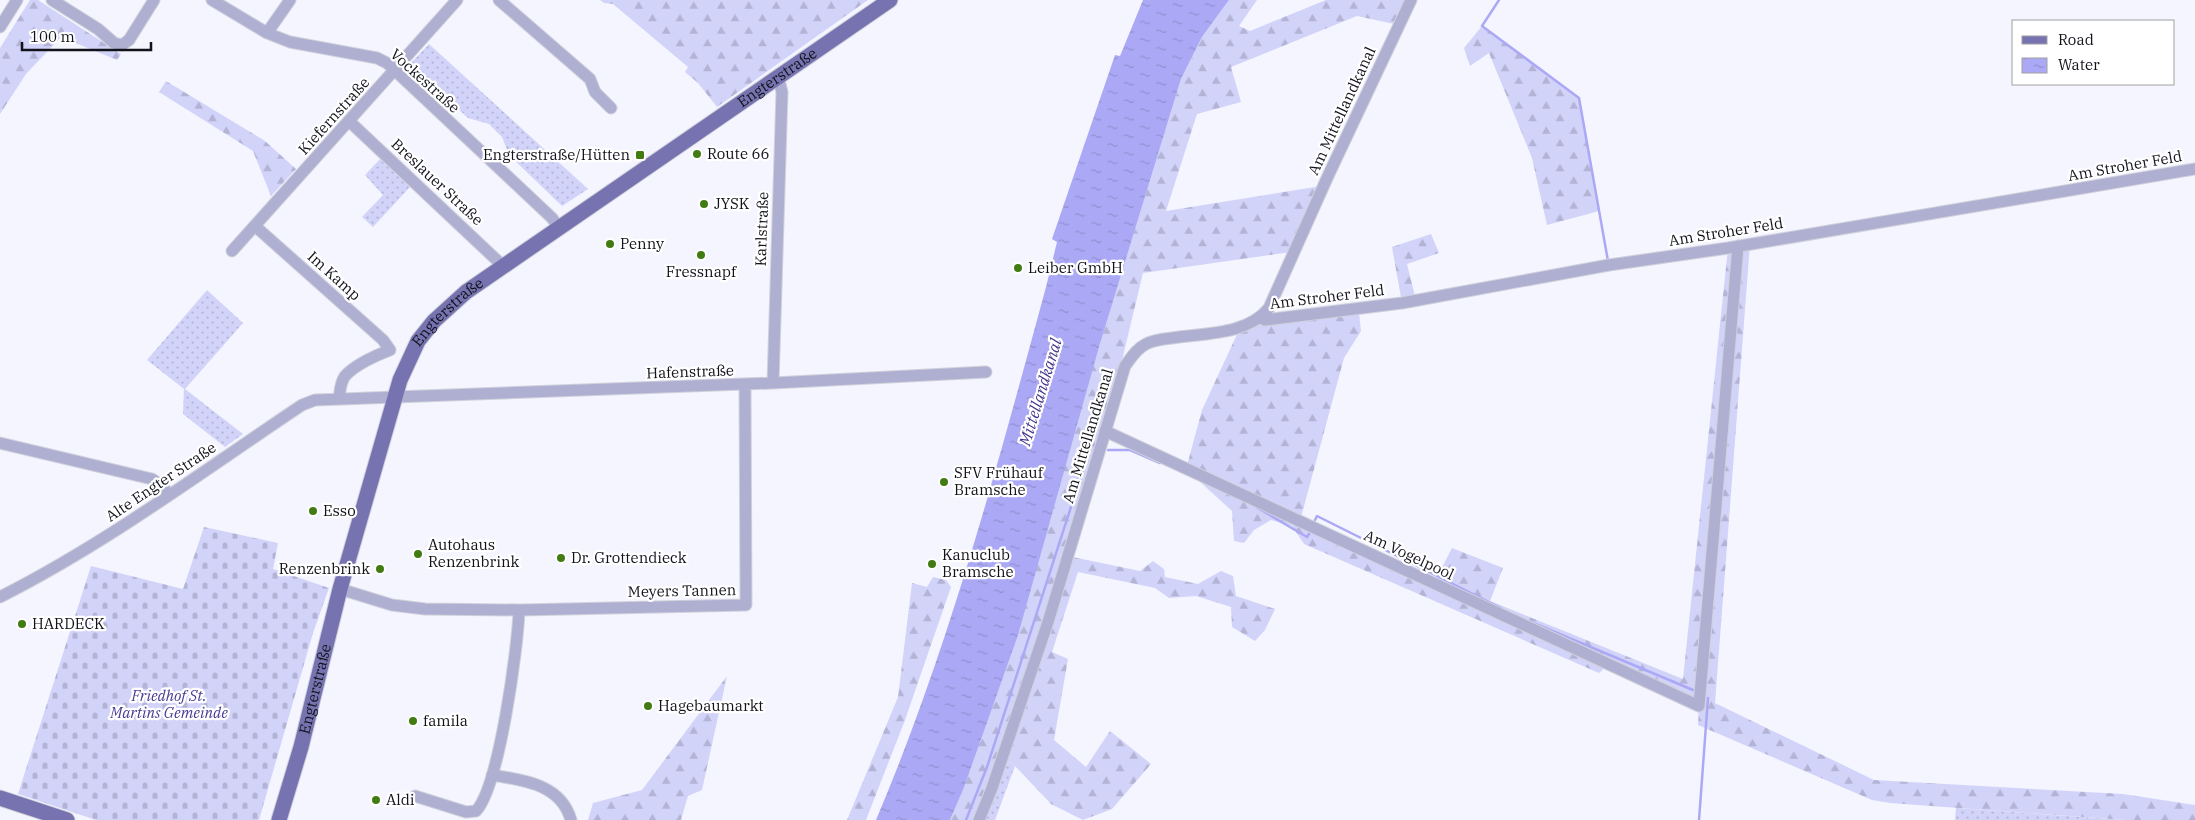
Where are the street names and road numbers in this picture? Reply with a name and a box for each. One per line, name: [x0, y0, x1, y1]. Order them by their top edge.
street label: Engterstraße: [733, 43, 820, 111]
street label: Vockestraße: [387, 44, 464, 117]
street label: Am Mittellandkanal: [1303, 44, 1380, 178]
street label: Kiefernstraße: [294, 73, 373, 158]
street label: Breslauer Straße: [387, 134, 487, 229]
street label: Am Stroher Feld: [2067, 146, 2183, 185]
street label: Karlstraße: [751, 191, 772, 267]
street label: Am Stroher Feld: [1668, 213, 1784, 250]
street label: Im Kamp: [304, 247, 365, 304]
street label: Engterstraße: [407, 273, 487, 350]
street label: Am Stroher Feld: [1269, 280, 1385, 313]
street label: Hafenstraße: [646, 360, 734, 383]
street label: Am Mittellandkanal: [1058, 366, 1117, 505]
street label: Alte Engter Straße: [102, 438, 219, 525]
street label: Am Vogelpool: [1361, 525, 1457, 584]
street label: Meyers Tannen: [628, 580, 737, 601]
street label: Engterstraße: [295, 642, 335, 736]

